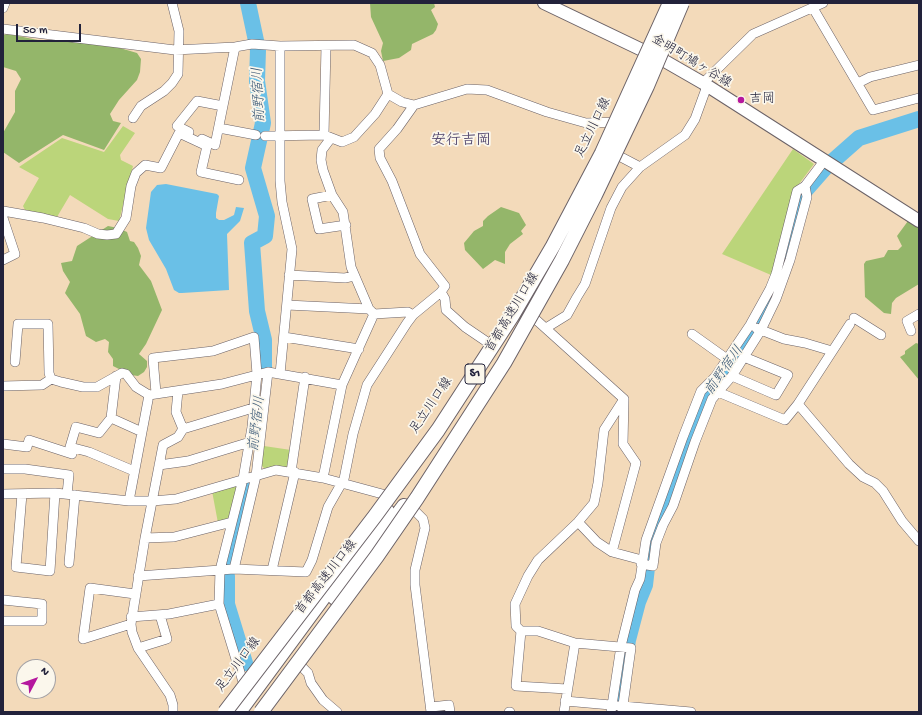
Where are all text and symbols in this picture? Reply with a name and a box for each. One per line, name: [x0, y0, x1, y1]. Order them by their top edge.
scale bar: [18, 16, 83, 42]
text: 50 m: [23, 24, 48, 38]
street label: 金明町鳩ヶ谷線: [648, 32, 734, 92]
water label: 前野宿川: [250, 67, 270, 123]
place label: 吉岡: [749, 92, 775, 108]
street label: 足立川口線: [573, 95, 615, 161]
marker: 吉岡: [736, 95, 746, 105]
district label: 安行吉岡: [431, 133, 491, 151]
street label: 首都高速川口線: [483, 270, 543, 356]
water label: 前野宿川: [702, 343, 748, 399]
road number: S1: [465, 364, 485, 384]
street label: 足立川口線: [407, 375, 457, 437]
water label: 前野宿川: [246, 395, 270, 453]
street label: 首都高速川口線: [293, 537, 361, 619]
street label: 足立川口線: [213, 634, 265, 696]
north arrow: [16, 659, 56, 699]
text: N: [37, 665, 51, 678]

